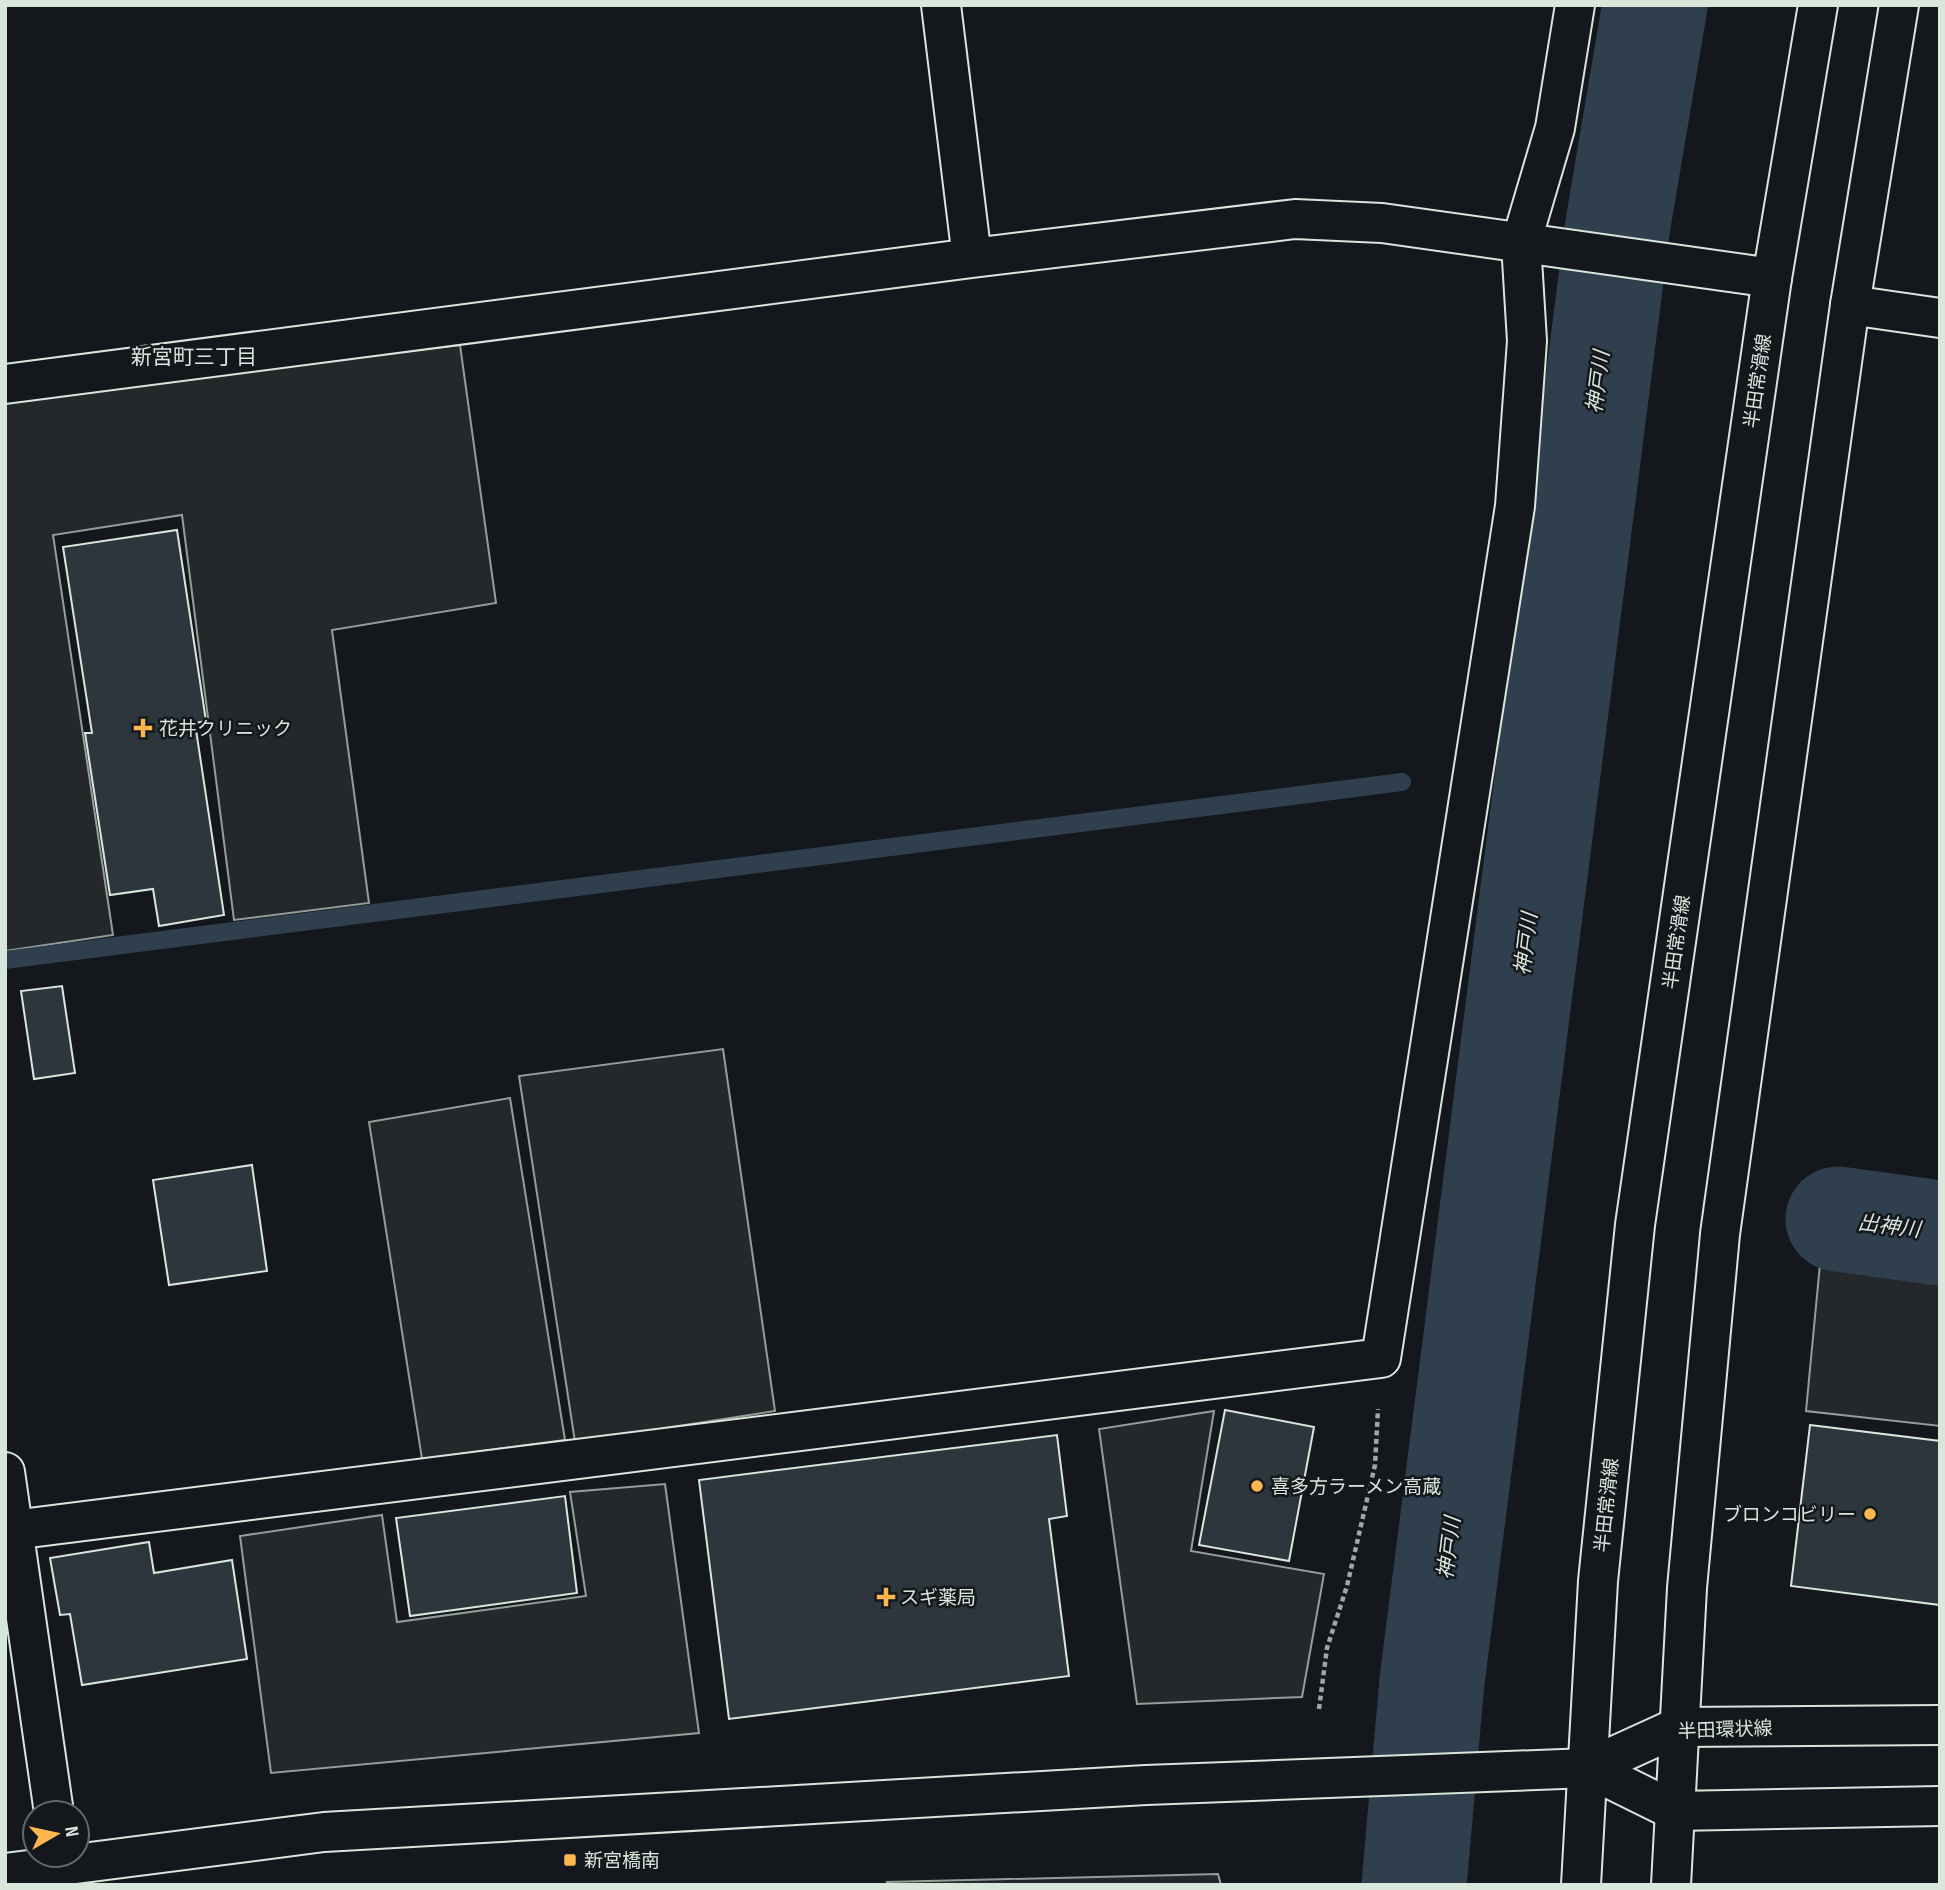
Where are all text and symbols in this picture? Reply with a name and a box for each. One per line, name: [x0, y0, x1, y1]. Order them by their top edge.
street label: 半田常滑線: [1740, 333, 1776, 430]
district label: 新宮町三丁目: [131, 345, 257, 370]
water label: 神戸川: [1582, 347, 1615, 415]
marker: 花井クリニック: [133, 718, 153, 738]
place label: 花井クリニック: [159, 718, 292, 741]
street label: 半田常滑線: [1659, 894, 1695, 991]
water label: 神戸川: [1510, 909, 1543, 977]
water label: 出神川: [1856, 1210, 1924, 1243]
street label: 半田常滑線: [1591, 1457, 1624, 1554]
place label: 喜多方ラーメン高蔵: [1271, 1476, 1441, 1499]
marker: 喜多方ラーメン高蔵: [1249, 1478, 1265, 1494]
place label: ブロンコビリー: [1723, 1504, 1856, 1527]
marker: ブロンコビリー: [1862, 1506, 1878, 1522]
water label: 神戸川: [1433, 1513, 1466, 1581]
place label: スギ薬局: [900, 1587, 976, 1610]
marker: スギ薬局: [878, 1589, 894, 1605]
street label: 半田環状線: [1677, 1717, 1773, 1744]
north arrow: [21, 1799, 91, 1869]
text: N: [59, 1825, 83, 1838]
place label: 新宮橋南: [584, 1850, 660, 1873]
marker: 新宮橋南: [562, 1852, 578, 1868]

